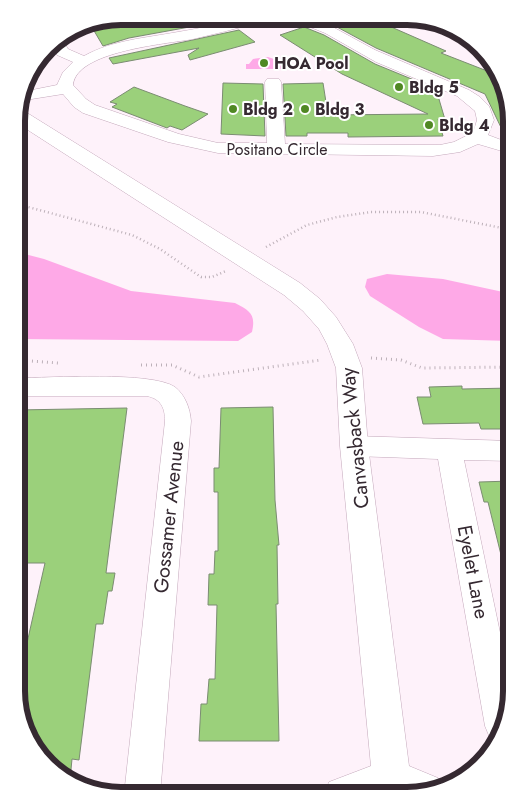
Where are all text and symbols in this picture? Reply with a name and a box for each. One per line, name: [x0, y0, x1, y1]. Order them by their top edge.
place label: HOA Pool: [274, 52, 348, 75]
marker: HOA Pool: [258, 57, 270, 69]
place label: Bldg 5: [409, 76, 459, 99]
marker: Bldg 5: [393, 81, 405, 93]
place label: Bldg 2: [243, 98, 293, 121]
place label: Bldg 3: [315, 98, 364, 121]
marker: Bldg 2: [227, 103, 239, 115]
marker: Bldg 3: [299, 103, 311, 115]
place label: Bldg 4: [439, 114, 490, 137]
marker: Bldg 4: [423, 119, 435, 131]
street label: Positano Circle: [226, 138, 328, 161]
street label: Canvasback Way: [333, 366, 377, 510]
street label: Gossamer Avenue: [147, 439, 191, 595]
street label: Eyelet Lane: [450, 523, 496, 621]

